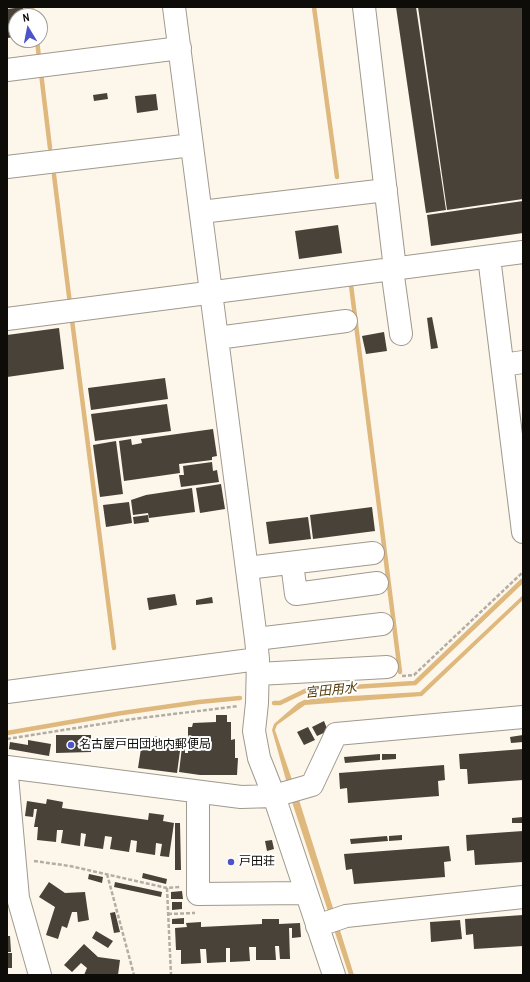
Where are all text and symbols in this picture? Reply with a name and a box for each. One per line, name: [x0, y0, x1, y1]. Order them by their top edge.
north arrow: [8, 8, 48, 48]
text: N: [22, 10, 31, 25]
water label: 宮田用水: [304, 681, 358, 701]
place label: 名古屋戸田団地内郵便局: [79, 738, 211, 752]
marker: 名古屋戸田団地内郵便局: [66, 740, 76, 750]
place label: 戸田荘: [239, 855, 275, 869]
marker: 戸田荘: [226, 857, 236, 867]

